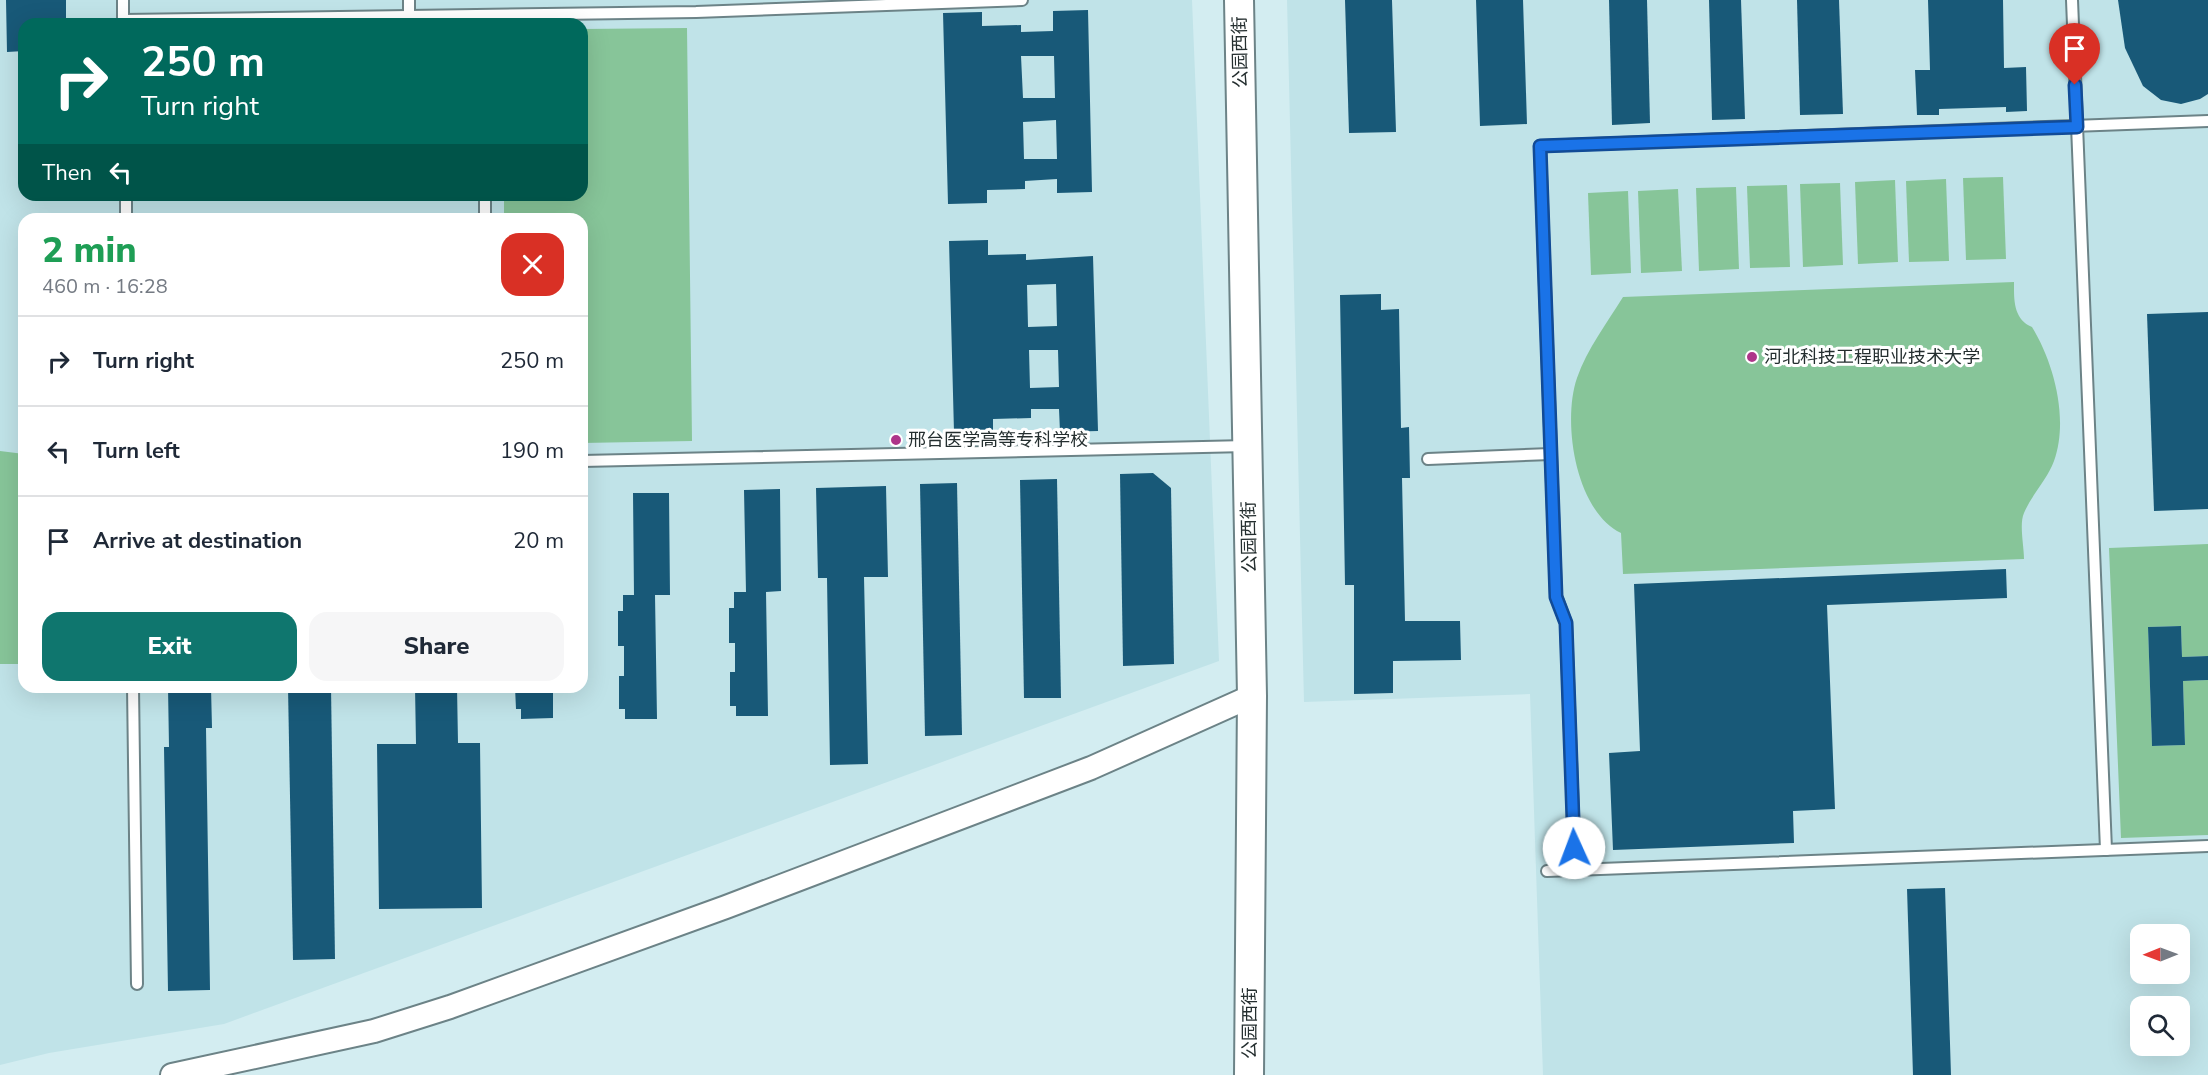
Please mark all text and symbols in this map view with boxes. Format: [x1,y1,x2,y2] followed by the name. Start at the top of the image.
[1227,16,1253,88] street label: 公园西街
[2049,23,2100,85] pin
[2058,32,2091,65] icon: arrive
[141,34,265,91] text: 250 m
[42,42,120,120] icon: right
[141,88,259,125] text: Turn right
[104,156,137,189] icon: left
[42,158,92,188] text: Then
[42,226,137,275] text: 2 min
[501,233,564,296] button: close
[42,273,168,300] text: 460 m · 16:28
[42,345,75,378] icon: right
[1764,345,1980,369] place label: 河北科技工程职业技术大学
[93,346,194,376] text: Turn right
[500,346,564,376] text: 250 m
[1745,350,1759,364] marker: 河北科技工程职业技术大学
[908,428,1088,452] place label: 邢台医学高等专科学校
[889,433,903,447] marker: 邢台医学高等专科学校
[42,435,75,468] icon: left
[93,436,180,466] text: Turn left
[500,436,564,466] text: 190 m
[1236,501,1262,573] street label: 公园西街
[42,525,75,558] icon: arrive
[93,526,302,556] text: Arrive at destination
[513,526,564,556] text: 20 m
[42,612,297,681] button: Exit
[309,612,564,681] button: Share
[1542,816,1606,880] position arrow
[2130,924,2190,984] north arrow
[2130,924,2190,1056] map controls
[1238,987,1262,1059] street label: 公园西街
[2130,996,2190,1056] button: search

